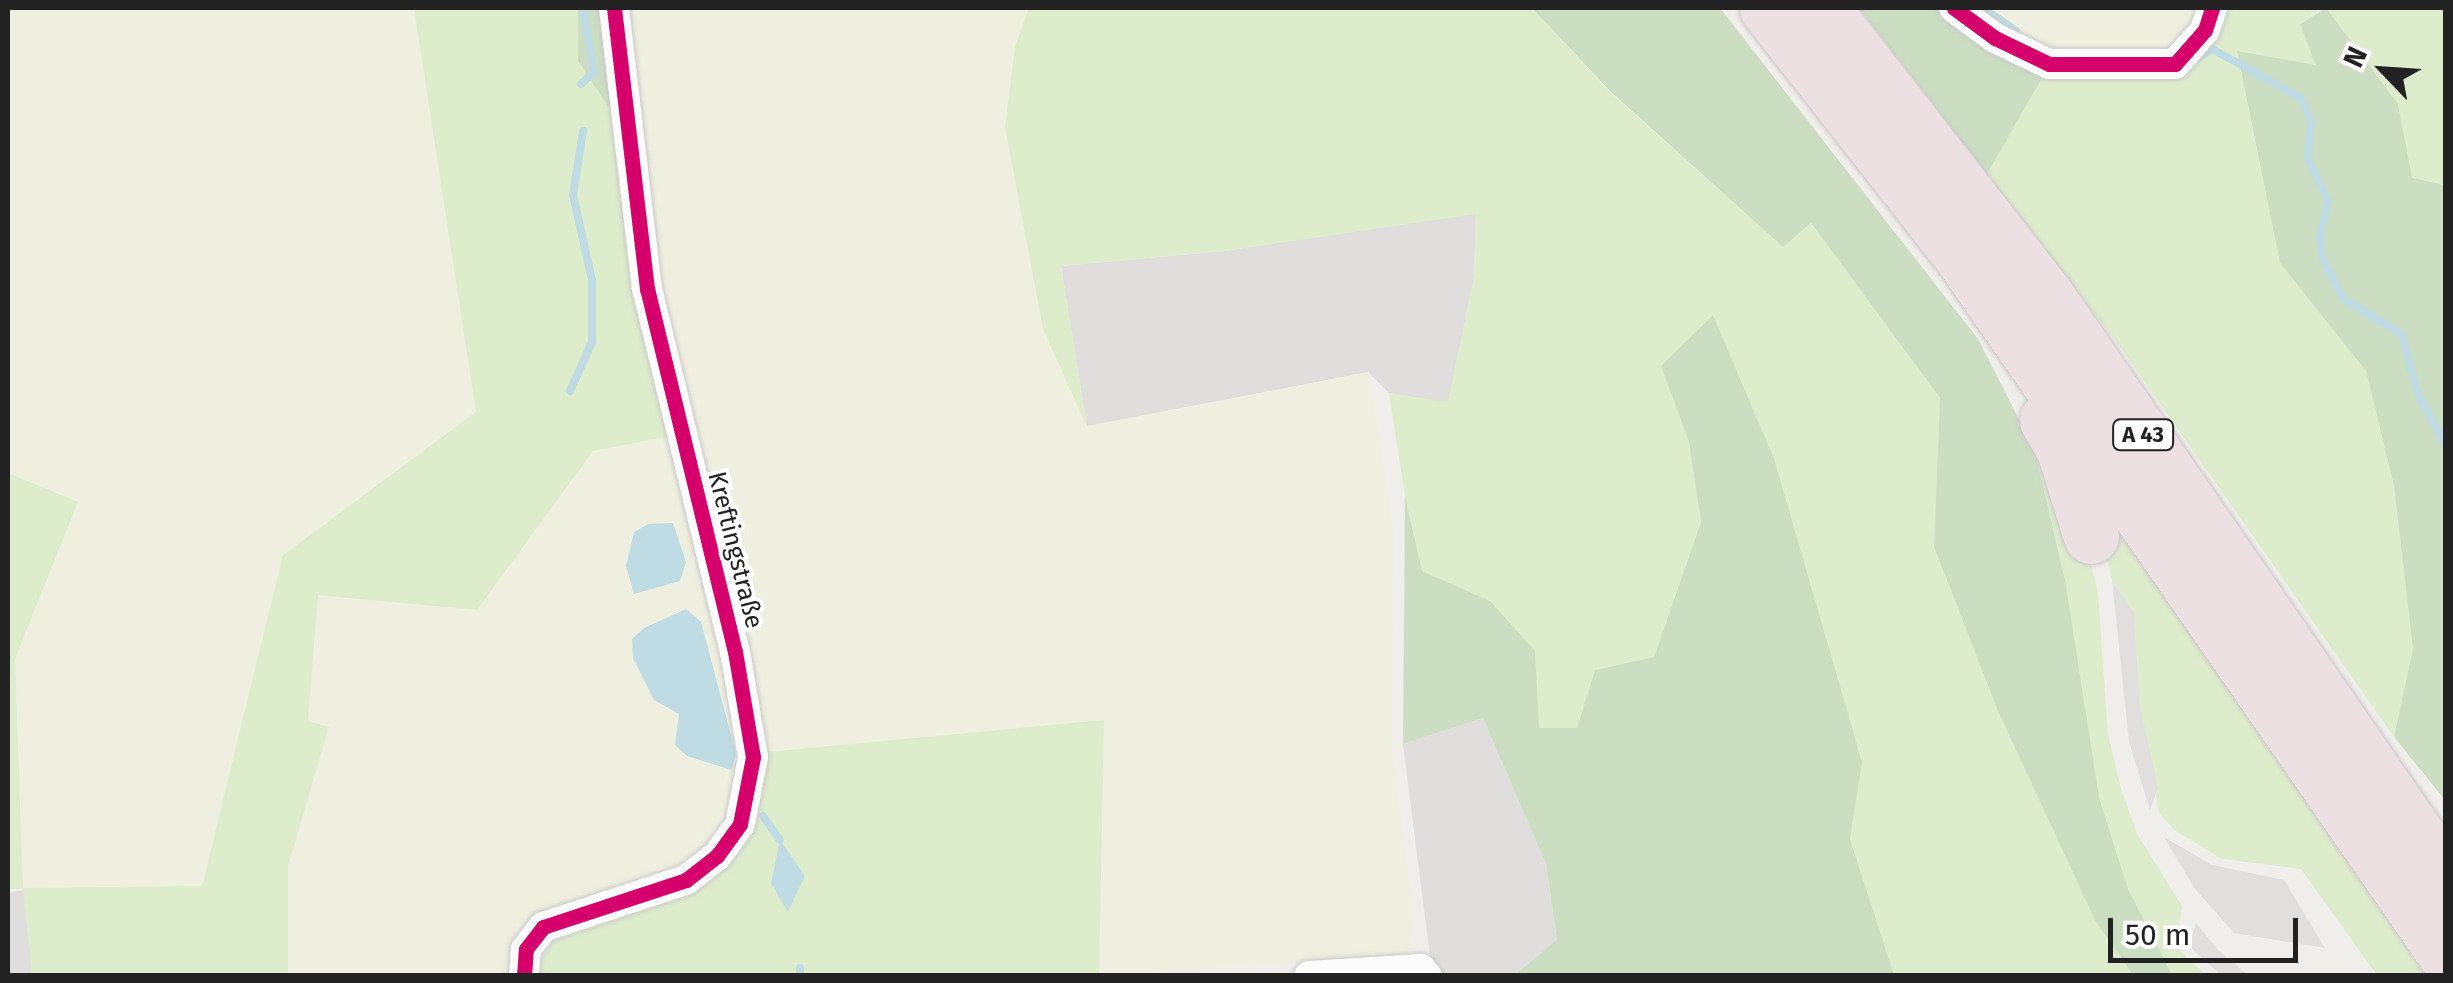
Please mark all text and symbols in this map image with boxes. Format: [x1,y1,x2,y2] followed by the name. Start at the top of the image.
[2333,20,2433,120] north arrow
[2336,42,2374,73] text: N
[2110,418,2176,452] road number: A 43
[701,468,769,632] street label: Kreftingstraße
[2113,898,2303,960] scale bar
[2125,917,2190,953] text: 50 m

